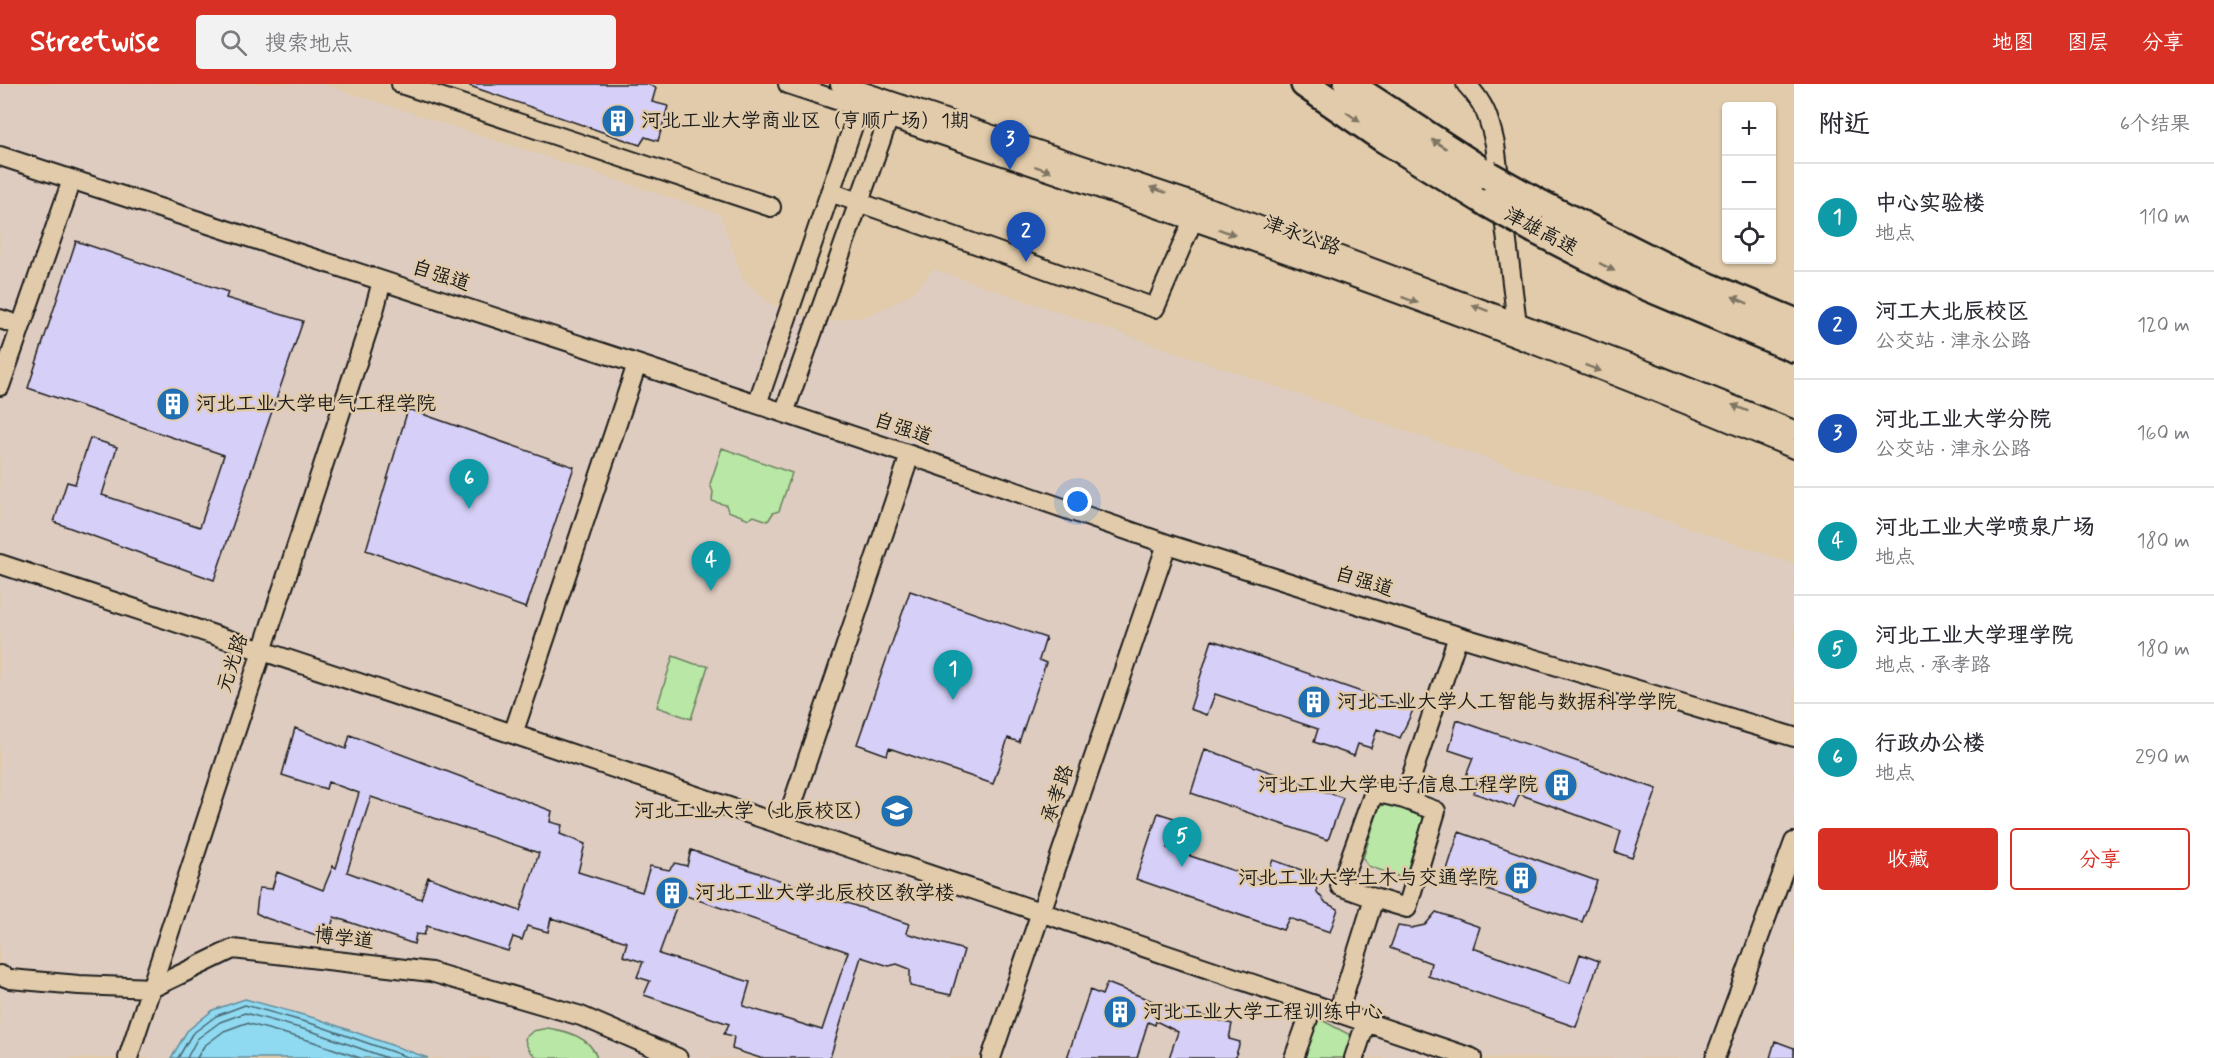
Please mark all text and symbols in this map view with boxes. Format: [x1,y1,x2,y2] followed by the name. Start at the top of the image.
[196,15,616,69] search box
[30,24,160,61] text: Streetwise
[217,26,250,59] icon: search
[1992,29,2034,57] text: 地图
[2067,29,2109,57] text: 图层
[2142,29,2184,57] text: 分享
[265,30,353,58] text: 搜索地点
[1722,102,1776,264] map controls
[1722,102,1776,156] button: +
[600,103,636,139] building icon: 河北工业大学商业区（亨顺广场）1期
[641,108,970,135] place label: 河北工业大学商业区（亨顺广场）1期
[1818,108,1870,142] text: 附近
[1345,111,1361,123] one-way arrow
[2120,111,2190,138] text: 6个结果
[990,120,1030,170] pin: 3
[1431,139,1447,150] one-way arrow
[1722,156,1776,210] button: −
[1034,164,1052,174] one-way arrow
[1149,185,1167,195] one-way arrow
[1875,190,1985,218] text: 中心实验楼
[1499,201,1583,263] street label: 津雄高速
[1833,204,1842,231] text: 1
[2139,204,2190,231] text: 110 m
[1260,210,1345,263] street label: 津永公路
[1722,210,1776,264] button: locate
[1006,212,1046,262] pin: 2
[1875,220,1915,247] text: 地点
[1218,228,1236,238] one-way arrow
[408,254,474,298] street label: 自强道
[1598,262,1615,272] one-way arrow
[1401,295,1419,305] one-way arrow
[1731,296,1748,305] one-way arrow
[1875,298,2029,326] text: 河工大北辰校区
[1470,302,1488,312] one-way arrow
[1833,312,1842,339] text: 2
[2137,312,2190,339] text: 120 m
[1875,328,2030,355] text: 公交站 · 津永公路
[1584,364,1602,373] one-way arrow
[155,386,191,422] building icon: 河北工业大学电气工程学院
[196,391,436,418] place label: 河北工业大学电气工程学院
[1731,403,1749,412] one-way arrow
[870,406,936,452] street label: 自强道
[1875,406,2051,434] text: 河北工业大学分院
[1833,420,1842,447] text: 3
[2137,420,2190,447] text: 160 m
[1875,436,2030,463] text: 公交站 · 津永公路
[450,460,488,509] pin: 6
[1063,487,1092,516] your location
[1875,514,2095,542] text: 河北工业大学喷泉广场
[1832,528,1843,555] text: 4
[2137,528,2190,555] text: 180 m
[692,542,730,591] pin: 4
[1875,544,1915,571] text: 地点
[1331,560,1397,604] street label: 自强道
[1875,622,2073,650] text: 河北工业大学理学院
[211,629,255,696] street label: 元光路
[1832,636,1844,663] text: 5
[2137,636,2190,663] text: 180 m
[934,650,972,700] pin: 1
[1875,652,1990,679] text: 地点 · 承孝路
[1296,684,1332,720] building icon: 河北工业大学人工智能与数据科学学院
[1337,689,1677,716] place label: 河北工业大学人工智能与数据科学学院
[1875,730,1985,758] text: 行政办公楼
[1832,744,1843,771] text: 6
[2135,744,2190,771] text: 290 m
[1035,760,1081,827] street label: 承孝路
[1875,760,1915,787] text: 地点
[1543,767,1579,803] building icon: 河北工业大学电子信息工程学院
[1258,772,1538,799] place label: 河北工业大学电子信息工程学院
[879,793,915,829] school or university icon: 河北工业大学（北辰校区）
[634,798,874,825] place label: 河北工业大学（北辰校区）
[1162,818,1202,867] pin: 5
[1818,828,1998,890] button: 收藏
[2010,828,2190,890] button: 分享
[1503,860,1539,896] building icon: 河北工业大学土木与交通学院
[1238,865,1498,892] place label: 河北工业大学土木与交通学院
[654,875,690,911] building icon: 河北工业大学北辰校区教学楼
[695,880,955,907] place label: 河北工业大学北辰校区教学楼
[313,922,375,956] street label: 博学道
[1102,994,1138,1030] building icon: 河北工业大学工程训练中心
[1143,999,1383,1026] place label: 河北工业大学工程训练中心

